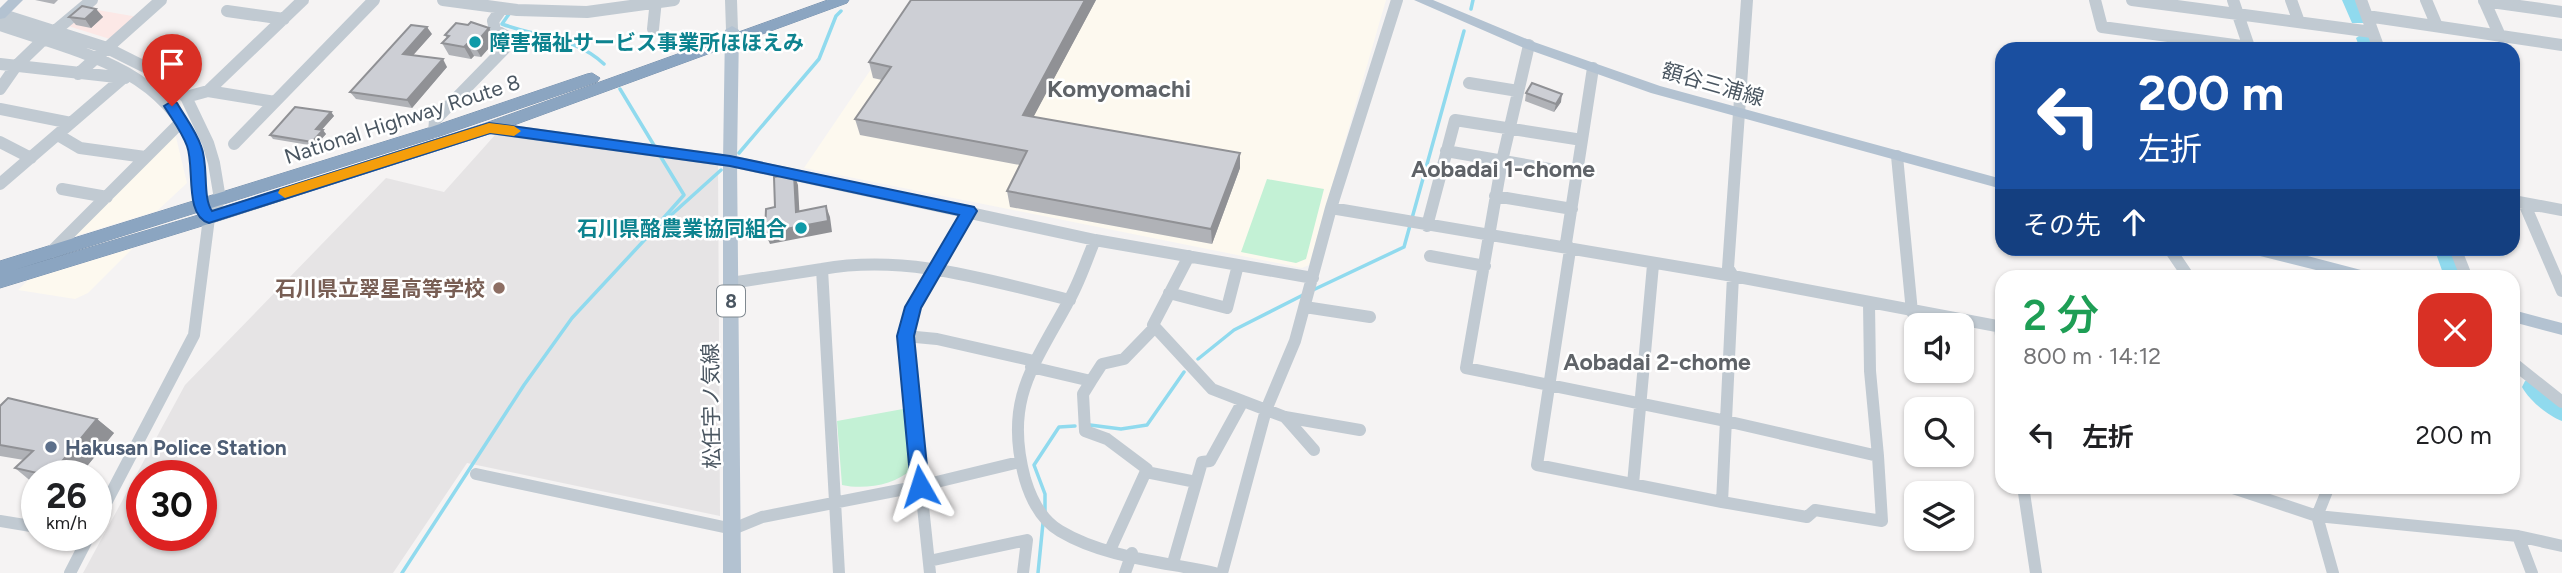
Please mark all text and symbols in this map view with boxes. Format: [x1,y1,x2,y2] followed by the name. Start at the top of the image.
[489,30,804,55] place label: 障害福祉サービス事業所ほほえみ
[142,34,202,106] pin
[467,34,483,50] marker: 障害福祉サービス事業所ほほえみ
[153,45,191,83] icon: arrive
[1659,58,1767,110] street label: 額谷三浦線
[2138,63,2284,122] text: 200 m
[281,69,523,169] street label: National Highway Route 8
[2023,70,2114,161] icon: left
[1047,74,1191,103] district label: Komyomachi
[2138,130,2202,168] text: 左折
[1411,155,1595,183] district label: Aobadai 1-chome
[2115,203,2153,241] icon: ahead
[2023,209,2101,241] text: その先
[577,216,787,241] place label: 石川県酪農業協同組合
[793,220,809,236] marker: 石川県酪農業協同組合
[275,276,485,301] place label: 石川県立翠星高等学校
[491,280,507,296] marker: 石川県立翠星高等学校
[717,286,745,316] road number: 8
[2023,290,2099,341] text: 2 分
[2418,293,2492,367] button: close
[1904,313,1974,551] map controls
[1904,313,1974,383] button: sound
[2023,342,2161,370] text: 800 m · 14:12
[697,343,725,469] street label: 松任宇ノ気線
[1563,348,1751,376] district label: Aobadai 2-chome
[1904,397,1974,467] button: search
[2023,416,2061,454] icon: left
[2416,419,2492,451] text: 200 m
[2082,421,2134,453] text: 左折
[65,435,287,460] place label: Hakusan Police Station
[43,439,59,455] marker: Hakusan Police Station
[883,449,957,523] position arrow
[126,460,217,551] speed limit sign: 30
[46,475,87,517] text: 26
[1904,481,1974,551] button: layers
[46,512,87,534] text: km/h

